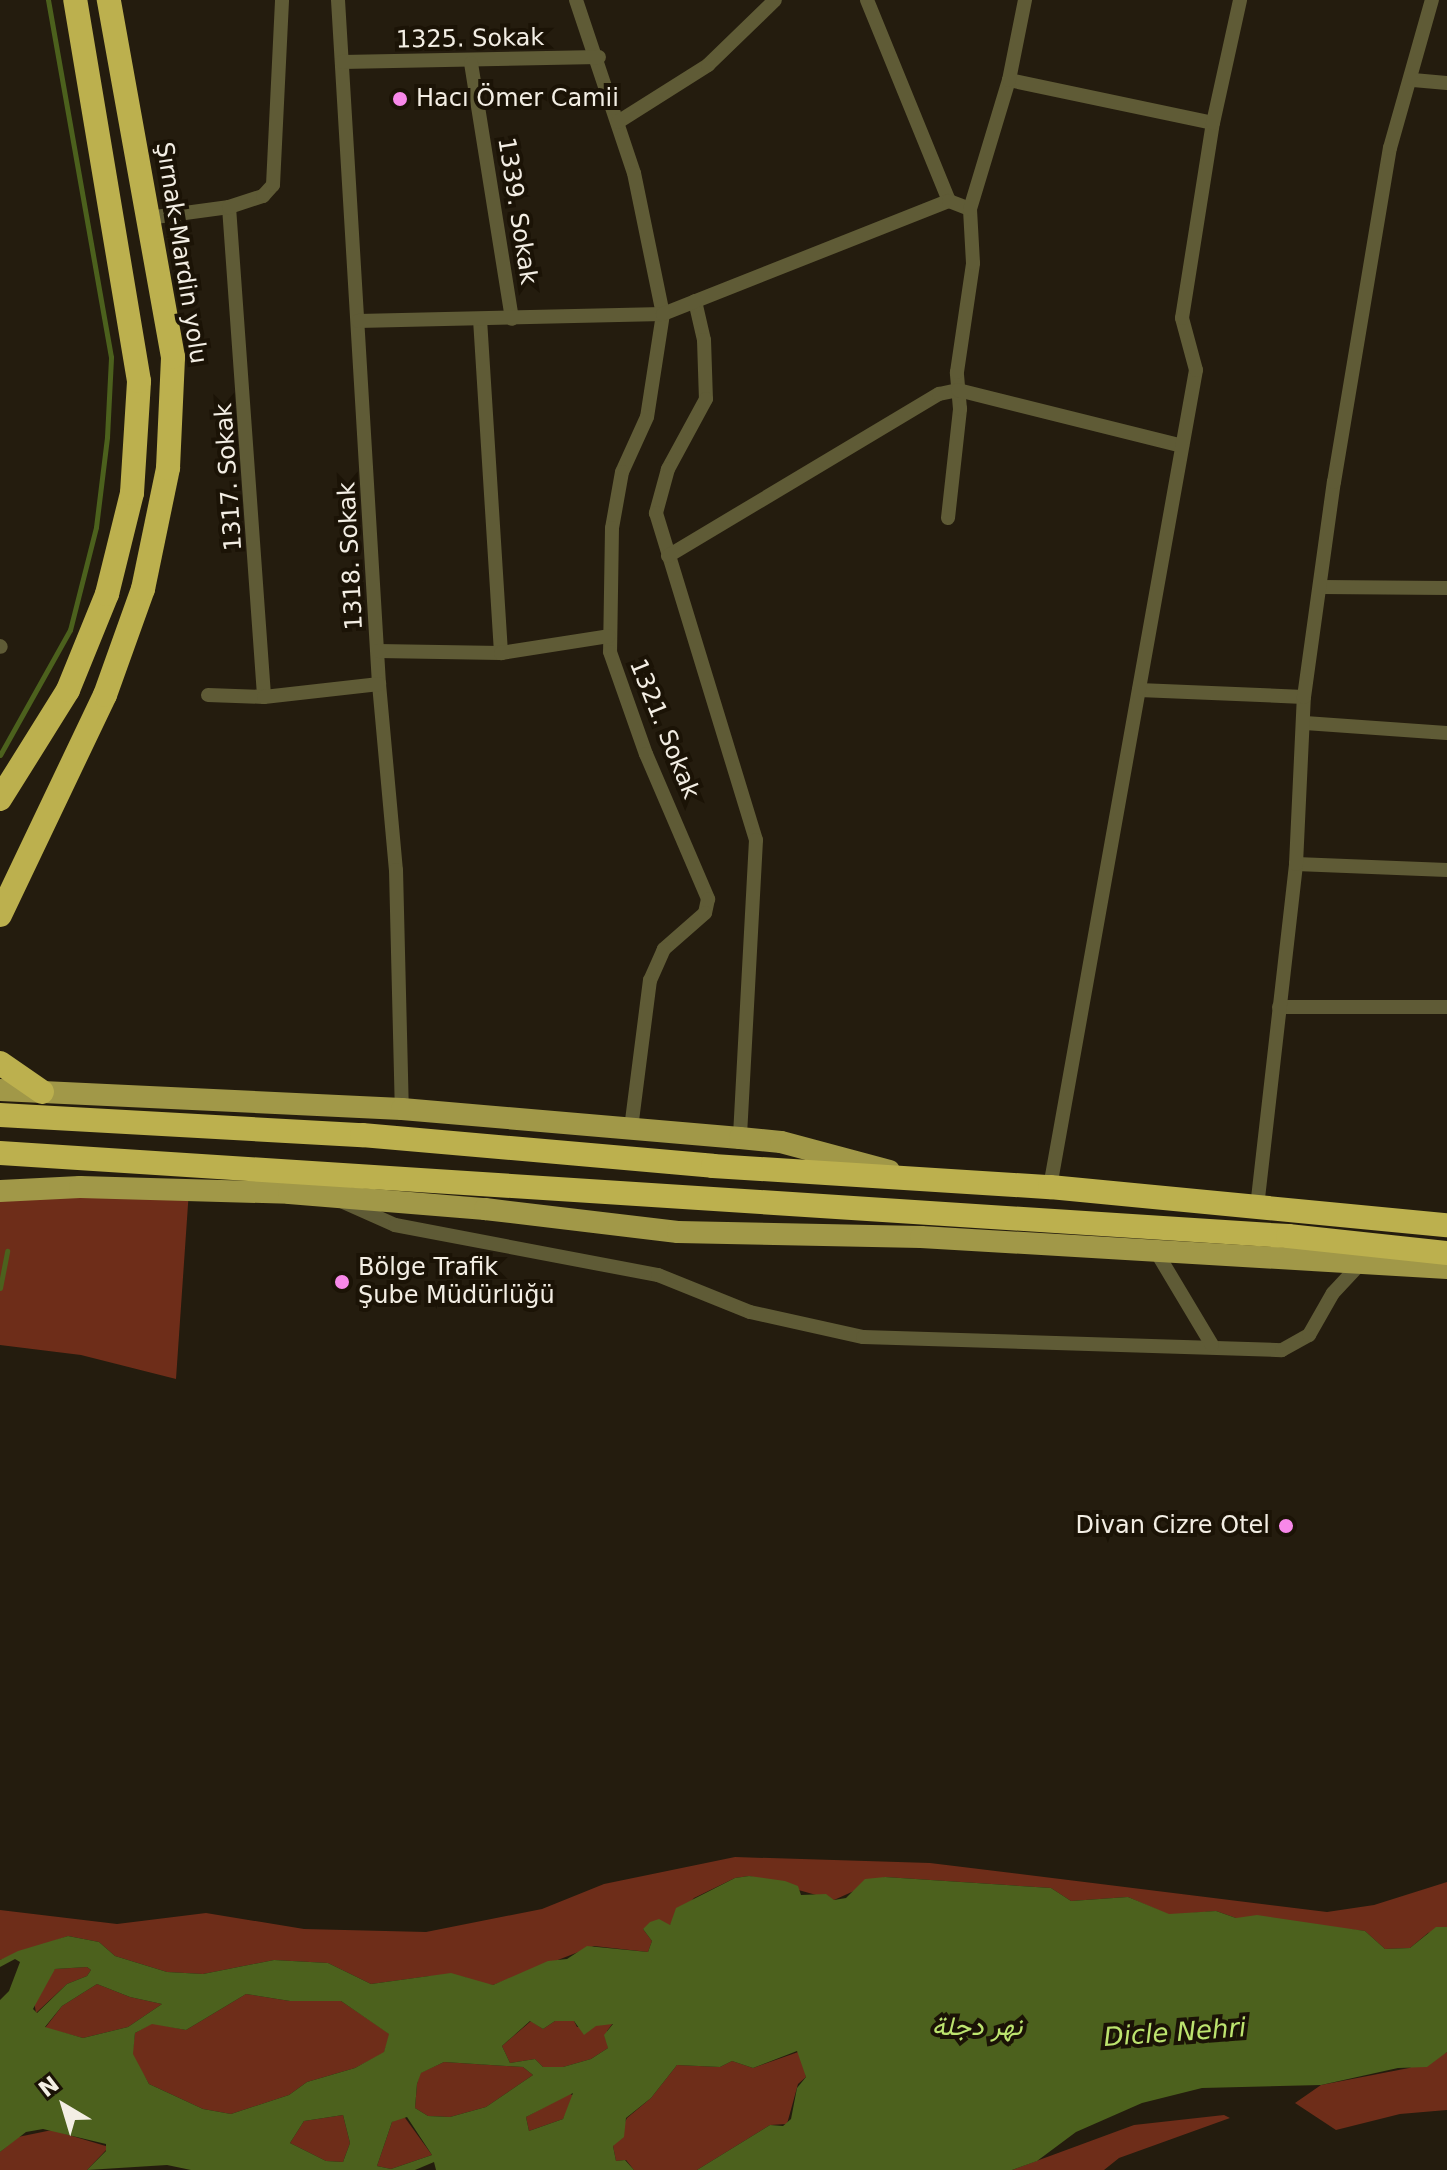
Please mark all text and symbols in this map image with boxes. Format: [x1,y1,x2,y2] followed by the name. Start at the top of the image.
[396,23,544,55] street label: 1325. Sokak
[416,85,619,113] place label: Hacı Ömer Camii
[391,90,409,108] marker: Hacı Ömer Camii
[491,135,543,287] street label: 1339. Sokak
[149,140,213,366] street label: Şırnak-Mardin yolu
[209,402,249,552] street label: 1317. Sokak
[333,481,369,631] street label: 1318. Sokak
[623,655,705,803] street label: 1321. Sokak
[358,1254,555,1310] place label: Bölge Trafik Şube Müdürlüğü
[333,1273,351,1291] marker: Bölge Trafik Şube Müdürlüğü
[1076,1512,1270,1540] place label: Divan Cizre Otel
[1277,1517,1295,1535] marker: Divan Cizre Otel
[932,2011,1022,2043] water label: نهر دجلة
[1103,2012,1247,2054] water label: Dicle Nehri
[24,2066,104,2146] north arrow
[34,2071,64,2102] text: N

